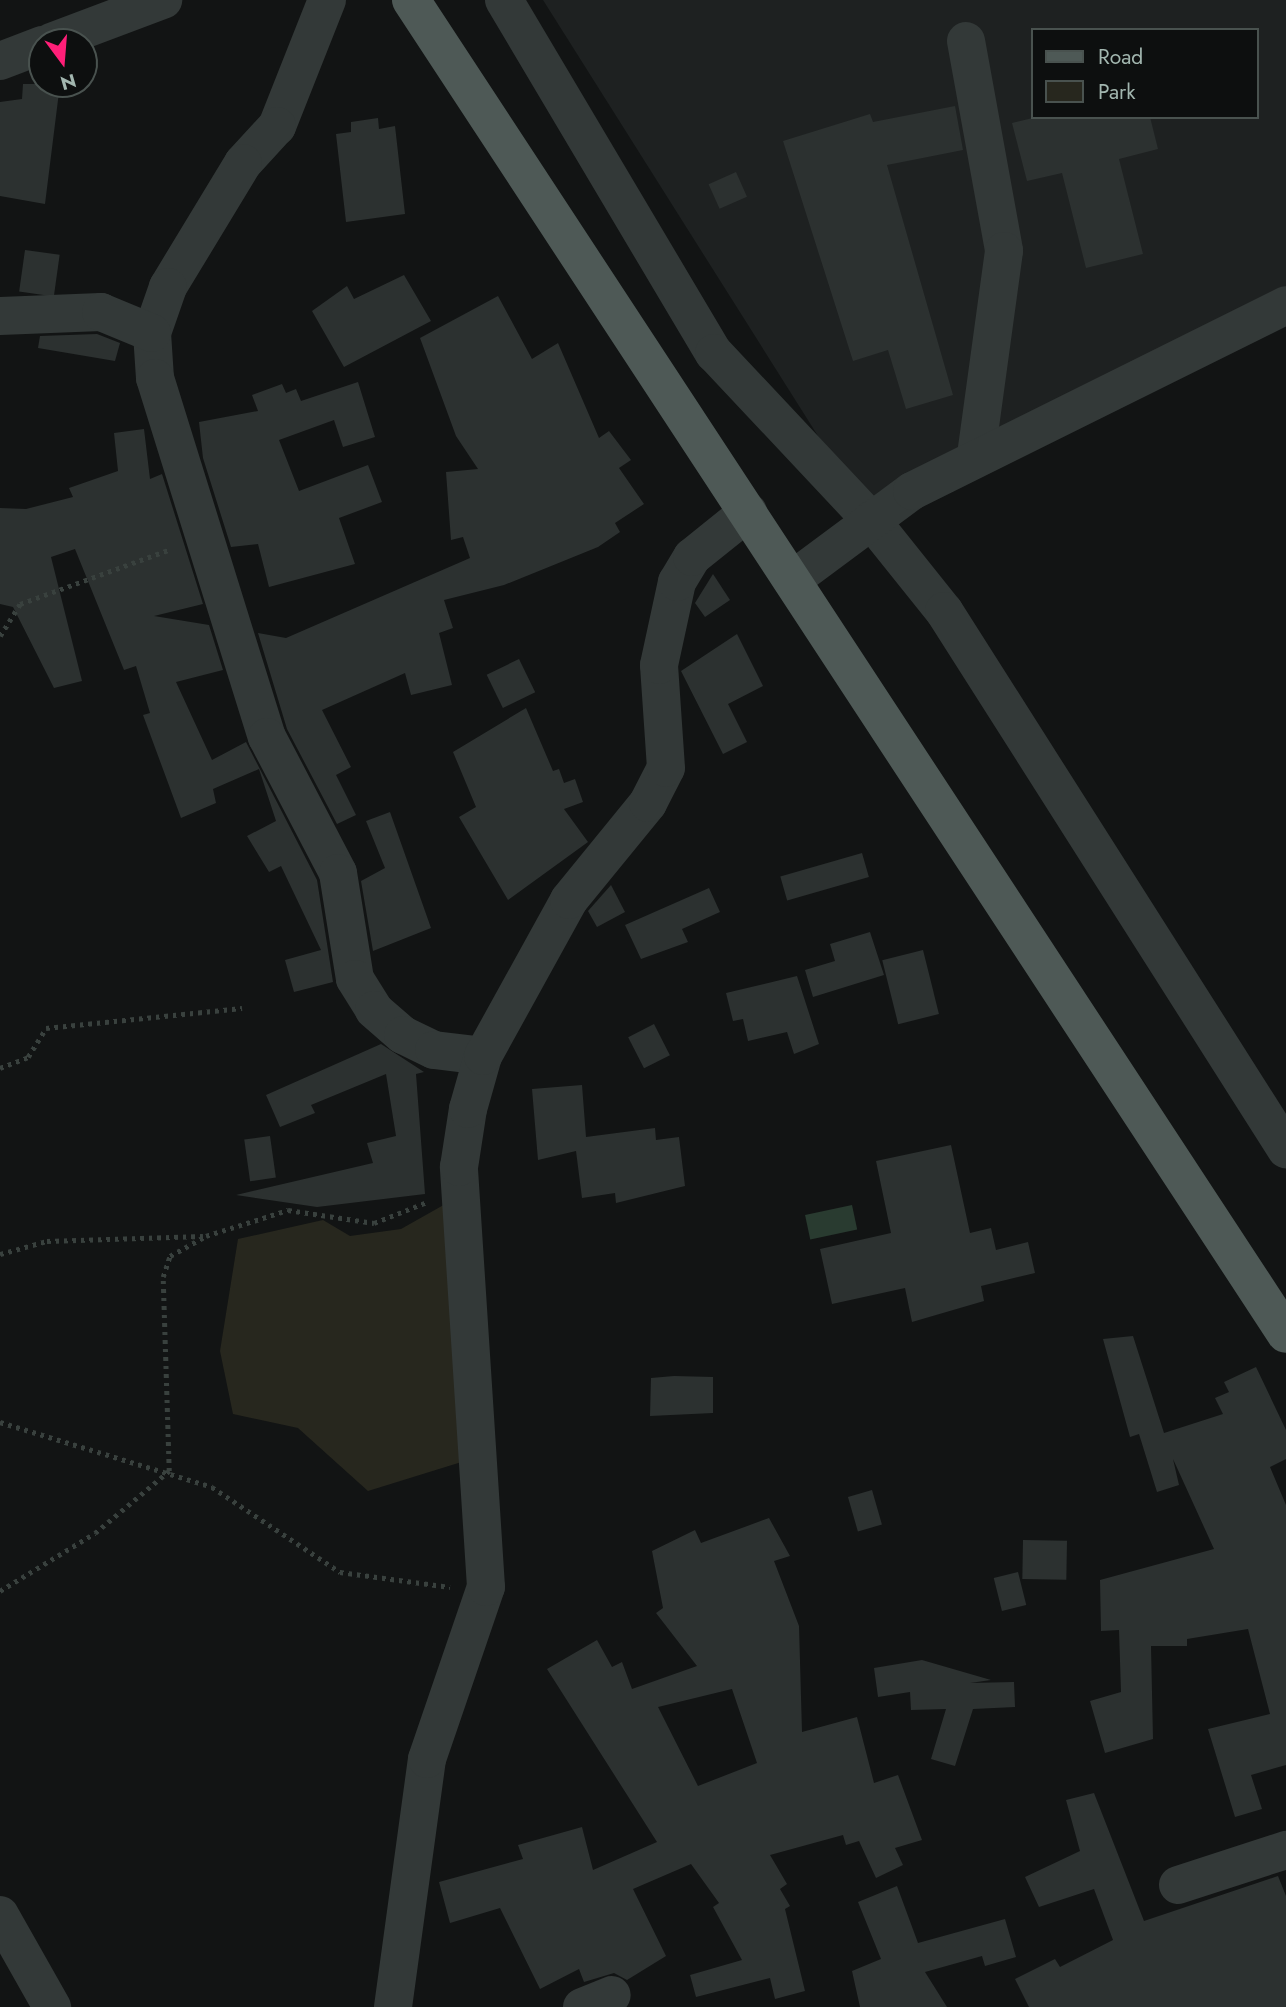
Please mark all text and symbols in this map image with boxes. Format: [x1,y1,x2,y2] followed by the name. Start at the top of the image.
[28,28,98,98] north arrow
[1030,28,1258,119] legend
[1098,42,1143,72] text: Road
[57,67,79,97] text: N
[1098,77,1135,107] text: Park

